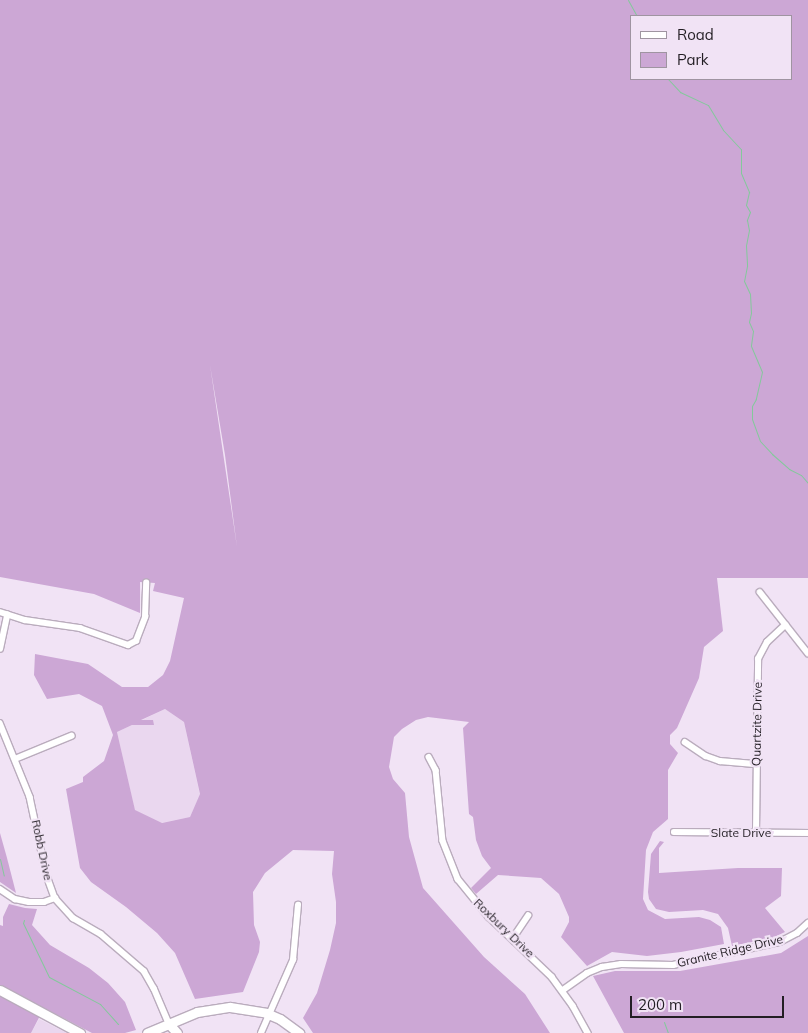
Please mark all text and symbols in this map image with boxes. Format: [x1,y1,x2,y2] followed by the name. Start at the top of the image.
[630,15,793,80] legend
[677,25,714,44] text: Road
[677,50,709,69] text: Park
[749,682,765,766] street label: Quartzite Drive
[29,818,55,882] street label: Robb Drive
[711,826,771,840] street label: Slate Drive
[471,896,537,960] street label: Roxbury Drive
[676,932,784,970] street label: Granite Ridge Drive
[633,986,787,1018] scale bar
[638,995,682,1014] text: 200 m

